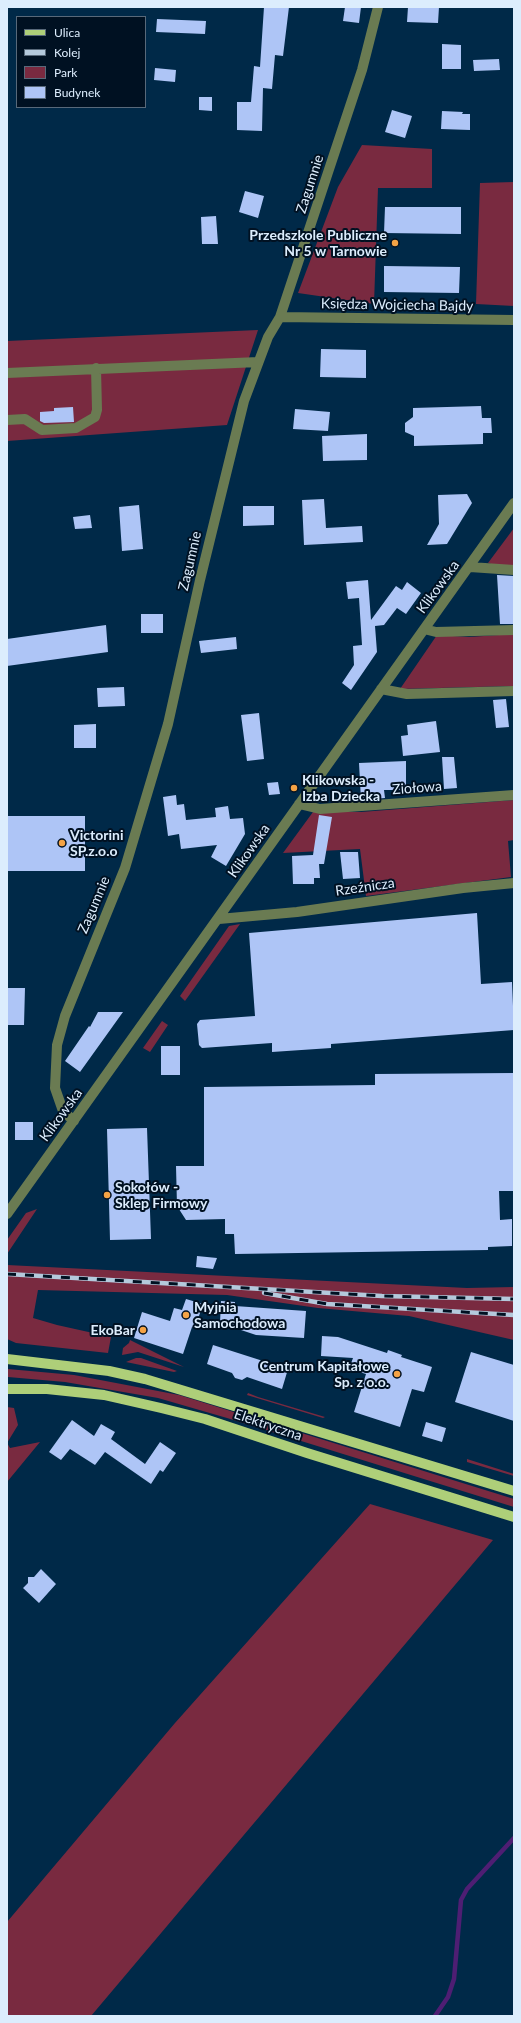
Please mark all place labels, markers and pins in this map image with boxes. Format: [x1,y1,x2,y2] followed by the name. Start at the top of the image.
[249,227,387,260] place label: Przedszkole Publiczne Nr 5 w Tarnowie
[390,238,400,248] marker: Przedszkole Publiczne Nr 5 w Tarnowie
[302,772,380,804] place label: Klikowska - Izba Dziecka
[289,783,299,793] marker: Klikowska - Izba Dziecka
[70,827,123,860] place label: Victorini SP.z.o.o
[57,838,67,848] marker: Victorini SP.z.o.o
[115,1179,207,1212] place label: Sokołów - Sklep Firmowy
[102,1190,112,1200] marker: Sokołów - Sklep Firmowy
[194,1299,285,1332] place label: Myjnia Samochodowa
[181,1310,191,1320] marker: Myjnia Samochodowa
[91,1322,135,1338] place label: EkoBar
[138,1325,148,1335] marker: EkoBar
[260,1358,389,1390] place label: Centrum Kapitałowe Sp. z o.o.
[392,1369,402,1379] marker: Centrum Kapitałowe Sp. z o.o.

